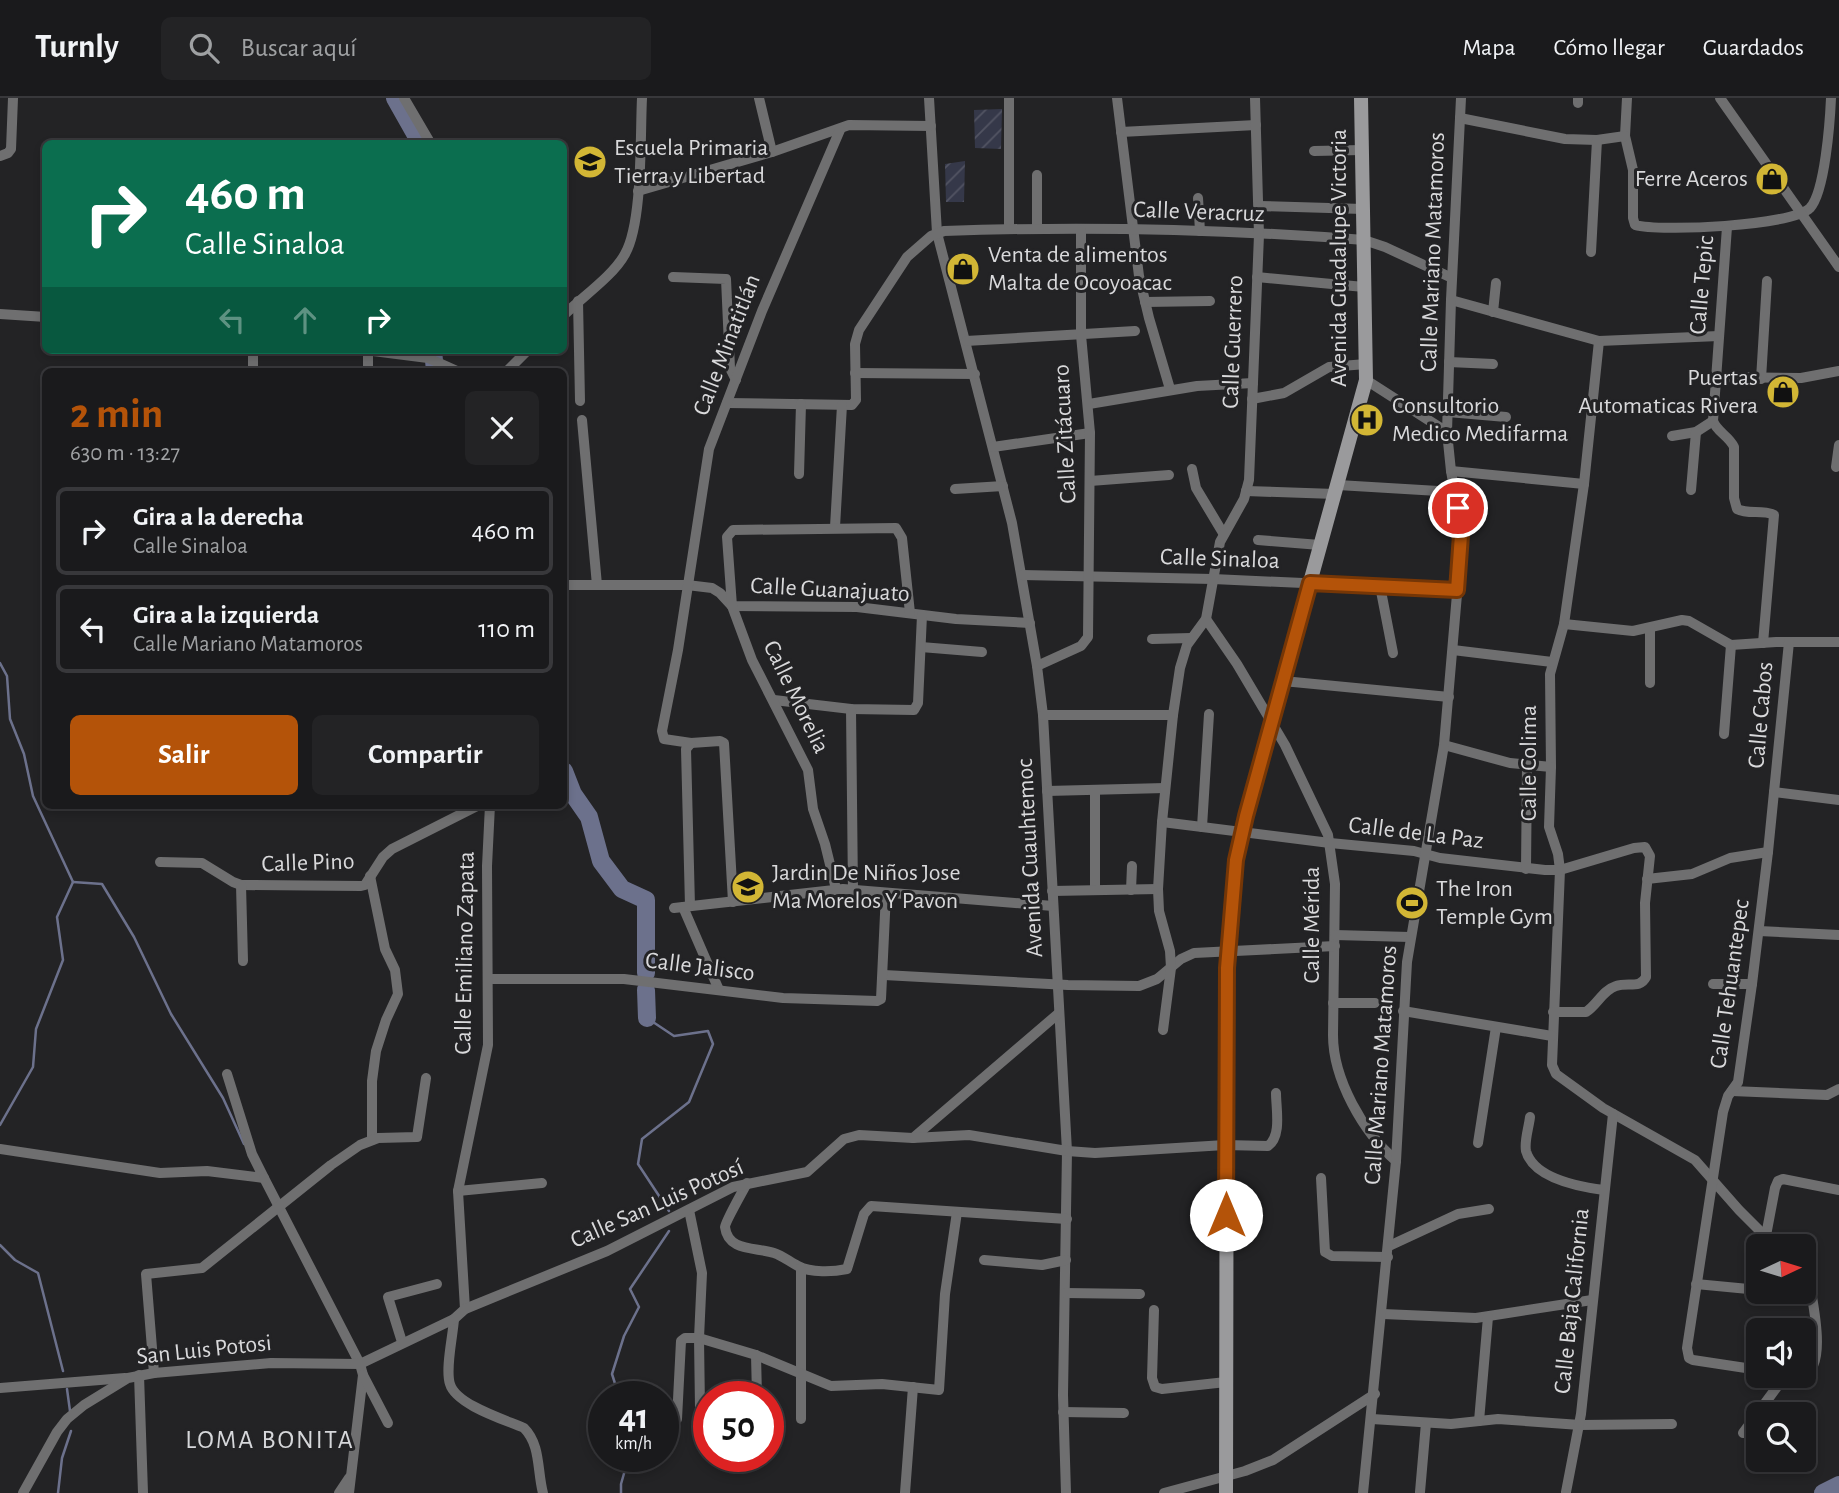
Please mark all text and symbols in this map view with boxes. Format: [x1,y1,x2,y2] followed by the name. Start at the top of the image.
[161,17,651,80] search box
[185,29,223,67] icon: search
[35,31,119,64] text: Turnly
[241,35,357,61] text: Buscar aquí
[1462,36,1516,60] text: Mapa
[1554,36,1665,60] text: Cómo llegar
[1703,36,1804,60] text: Guardados
[1327,129,1351,387] street label: Avenida Guadalupe Victoria
[1417,132,1449,372] street label: Calle Mariano Matamoros
[614,136,768,188] place label: Escuela Primaria Tierra y Libertad
[571,143,609,181] school or university icon: Escuela Primaria Tierra y Libertad
[1753,160,1791,198] shop icon: Ferre Aceros
[1635,167,1748,191] place label: Ferre Aceros
[70,168,161,259] icon: right
[185,170,306,219] text: 460 m
[1133,198,1265,226] street label: Calle Veracruz
[185,228,345,260] text: Calle Sinaloa
[1686,235,1718,335] street label: Calle Tepic
[988,243,1172,295] place label: Venta de alimentos Malta de Ocoyoacac
[944,250,982,288] shop icon: Venta de alimentos Malta de Ocoyoacac
[689,271,765,419] street label: Calle Minatitlán
[1219,275,1247,409] street label: Calle Guerrero
[213,301,251,339] icon: left
[286,301,324,339] icon: ahead
[359,301,397,339] icon: right
[1049,364,1081,504] street label: Calle Zitácuaro
[1578,366,1758,418] place label: Puertas Automaticas Rivera
[1764,373,1802,411] shop icon: Puertas Automaticas Rivera
[465,391,539,465] button: close
[70,393,163,435] text: 2 min
[1392,394,1568,446] place label: Consultorio Medico Medifarma
[1348,401,1386,439] hospital icon: Consultorio Medico Medifarma
[70,442,180,465] text: 630 m · 13:27
[1428,478,1488,538] pin
[1439,489,1477,527] icon: arrive
[133,504,304,530] text: Gira a la derecha
[74,512,112,550] icon: right
[471,518,535,544] text: 460 m
[133,535,248,558] text: Calle Sinaloa
[1160,545,1280,573] street label: Calle Sinaloa
[750,574,910,606] street label: Calle Guanajuato
[133,602,319,628] text: Gira a la izquierda
[74,610,112,648] icon: left
[478,616,535,642] text: 110 m
[133,633,363,656] text: Calle Mariano Matamoros
[758,637,834,757] street label: Calle Morelia
[1744,661,1778,769] street label: Calle Cabos
[1517,705,1541,821] street label: Calle Colima
[70,715,298,795] button: Salir
[312,715,539,795] button: Compartir
[1013,758,1047,958] street label: Avenida Cuauhtemoc
[1347,813,1485,853] street label: Calle de La Paz
[261,849,355,877] street label: Calle Pino
[451,851,479,1055] street label: Calle Emiliano Zapata
[772,861,961,913] place label: Jardin De Niños Jose Ma Morelos Y Pavon
[1300,866,1324,984] street label: Calle Mérida
[729,868,767,906] school or university icon: Jardin De Niños Jose Ma Morelos Y Pavon
[1436,877,1553,929] place label: The Iron Temple Gym
[1393,884,1431,922] sports icon: The Iron Temple Gym
[1706,898,1754,1070] street label: Calle Tehuantepec
[1361,944,1401,1186] street label: Calle Mariano Matamoros
[644,948,756,986] street label: Calle Jalisco
[567,1155,747,1253] street label: Calle San Luis Potosí
[1189,1178,1263,1252] position arrow
[1550,1207,1594,1395] street label: Calle Baja California
[1746,1234,1816,1304] north arrow
[1746,1234,1816,1472] map controls
[1746,1318,1816,1388] button: sound
[135,1331,273,1369] street label: San Luis Potosi
[693,1381,784,1472] speed limit sign: 50
[618,1400,649,1435] text: 41
[1746,1402,1816,1472] button: search
[185,1427,355,1453] district label: LOMA BONITA
[615,1435,652,1453] text: km/h

